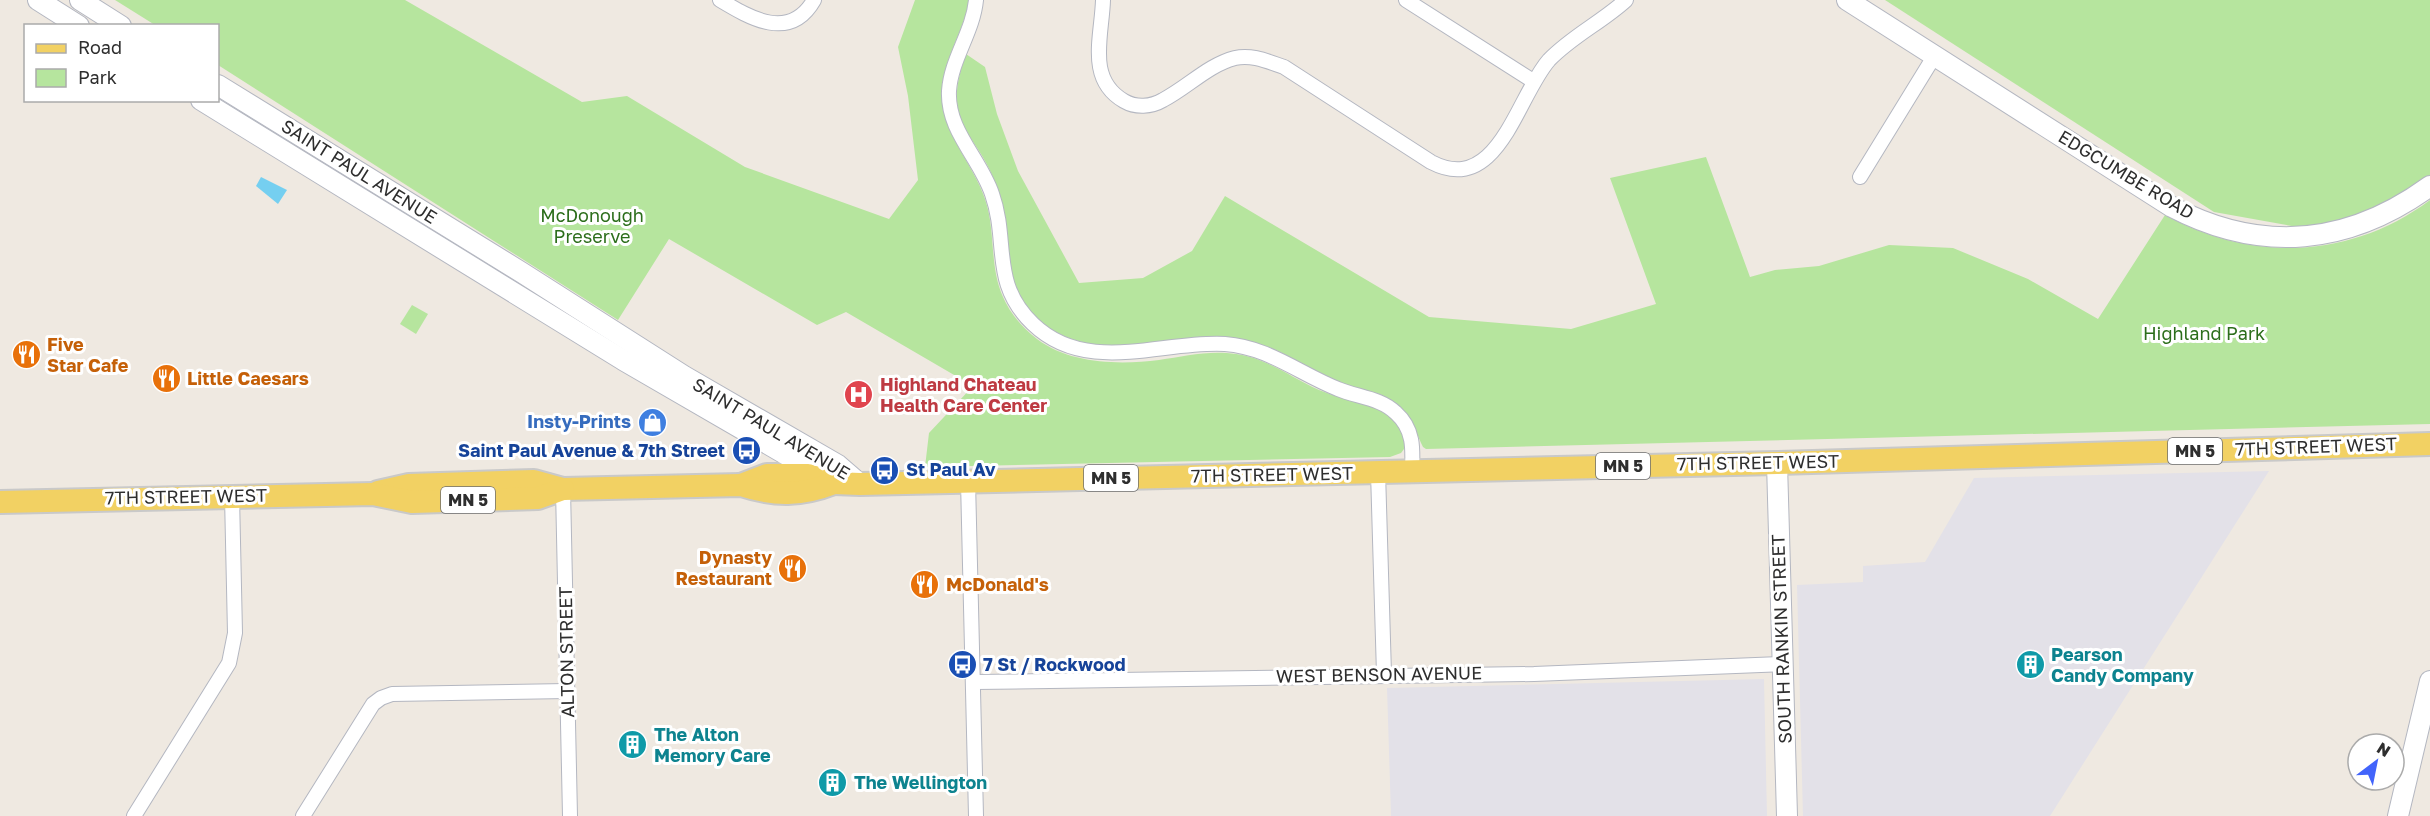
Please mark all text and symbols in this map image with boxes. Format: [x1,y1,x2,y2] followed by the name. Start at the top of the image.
[24,24,219,102] legend
[78,36,122,58] text: Road
[78,66,117,88] text: Park
[278,114,441,228] street label: SAINT PAUL AVENUE
[2055,125,2198,223] street label: EDGCUMBE ROAD
[540,204,644,247] park label: McDonough Preserve
[2143,322,2265,344] park label: Highland Park
[47,333,129,376] place label: Five Star Cafe
[10,339,42,371] restaurant icon: Five Star Cafe
[150,363,182,395] restaurant icon: Little Caesars
[187,367,309,389] place label: Little Caesars
[689,373,854,484] street label: SAINT PAUL AVENUE
[880,373,1047,416] place label: Highland Chateau Health Care Center
[843,379,875,411] hospital icon: Highland Chateau Health Care Center
[636,406,668,438] shop icon: Insty-Prints
[527,410,631,432] place label: Insty-Prints
[2235,432,2397,460] street label: 7TH STREET WEST
[730,435,762,467] bus stop icon: Saint Paul Avenue & 7th Street
[2168,438,2222,464] road number: MN 5
[458,439,725,461] place label: Saint Paul Avenue & 7th Street
[1677,450,1839,474] street label: 7TH STREET WEST
[1596,453,1650,479] road number: MN 5
[869,454,901,486] bus stop icon: St Paul Av
[906,458,996,480] place label: St Paul Av
[1191,462,1353,486] street label: 7TH STREET WEST
[1084,465,1138,491] road number: MN 5
[105,484,267,508] street label: 7TH STREET WEST
[441,487,495,513] road number: MN 5
[1766,534,1796,744] street label: SOUTH RANKIN STREET
[676,546,772,589] place label: Dynasty Restaurant
[777,552,809,584] restaurant icon: Dynasty Restaurant
[909,569,941,601] restaurant icon: McDonald's
[946,573,1049,595] place label: McDonald's
[554,586,578,718] street label: ALTON STREET
[2051,643,2194,686] place label: Pearson Candy Company
[946,649,978,681] bus stop icon: 7 St / Rockwood
[2014,649,2046,681] building icon: Pearson Candy Company
[983,653,1126,675] place label: 7 St / Rockwood
[1276,661,1482,687] street label: WEST BENSON AVENUE
[654,723,771,766] place label: The Alton Memory Care
[617,729,649,761] building icon: The Alton Memory Care
[2346,732,2406,792] north arrow
[2373,738,2394,761] text: N
[817,767,849,799] building icon: The Wellington
[854,771,987,793] place label: The Wellington

